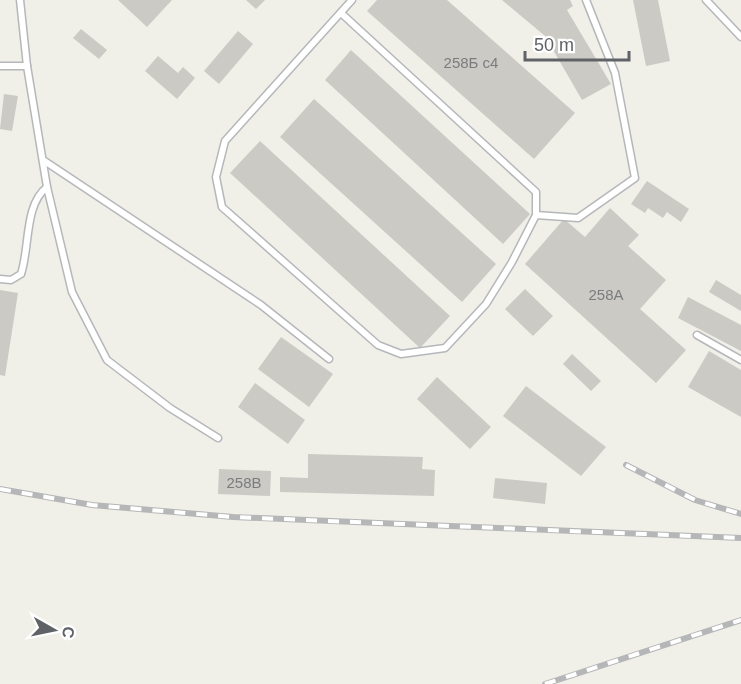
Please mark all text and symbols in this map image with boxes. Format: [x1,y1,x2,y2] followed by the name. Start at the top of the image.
[525,24,628,62] scale bar
[534,35,574,55] text: 50 m
[444,54,498,71] house number: 258Б с4
[588,286,624,303] house number: 258А
[226,474,262,491] house number: 258В
[24,600,84,660] north arrow
[59,625,78,640] text: С

